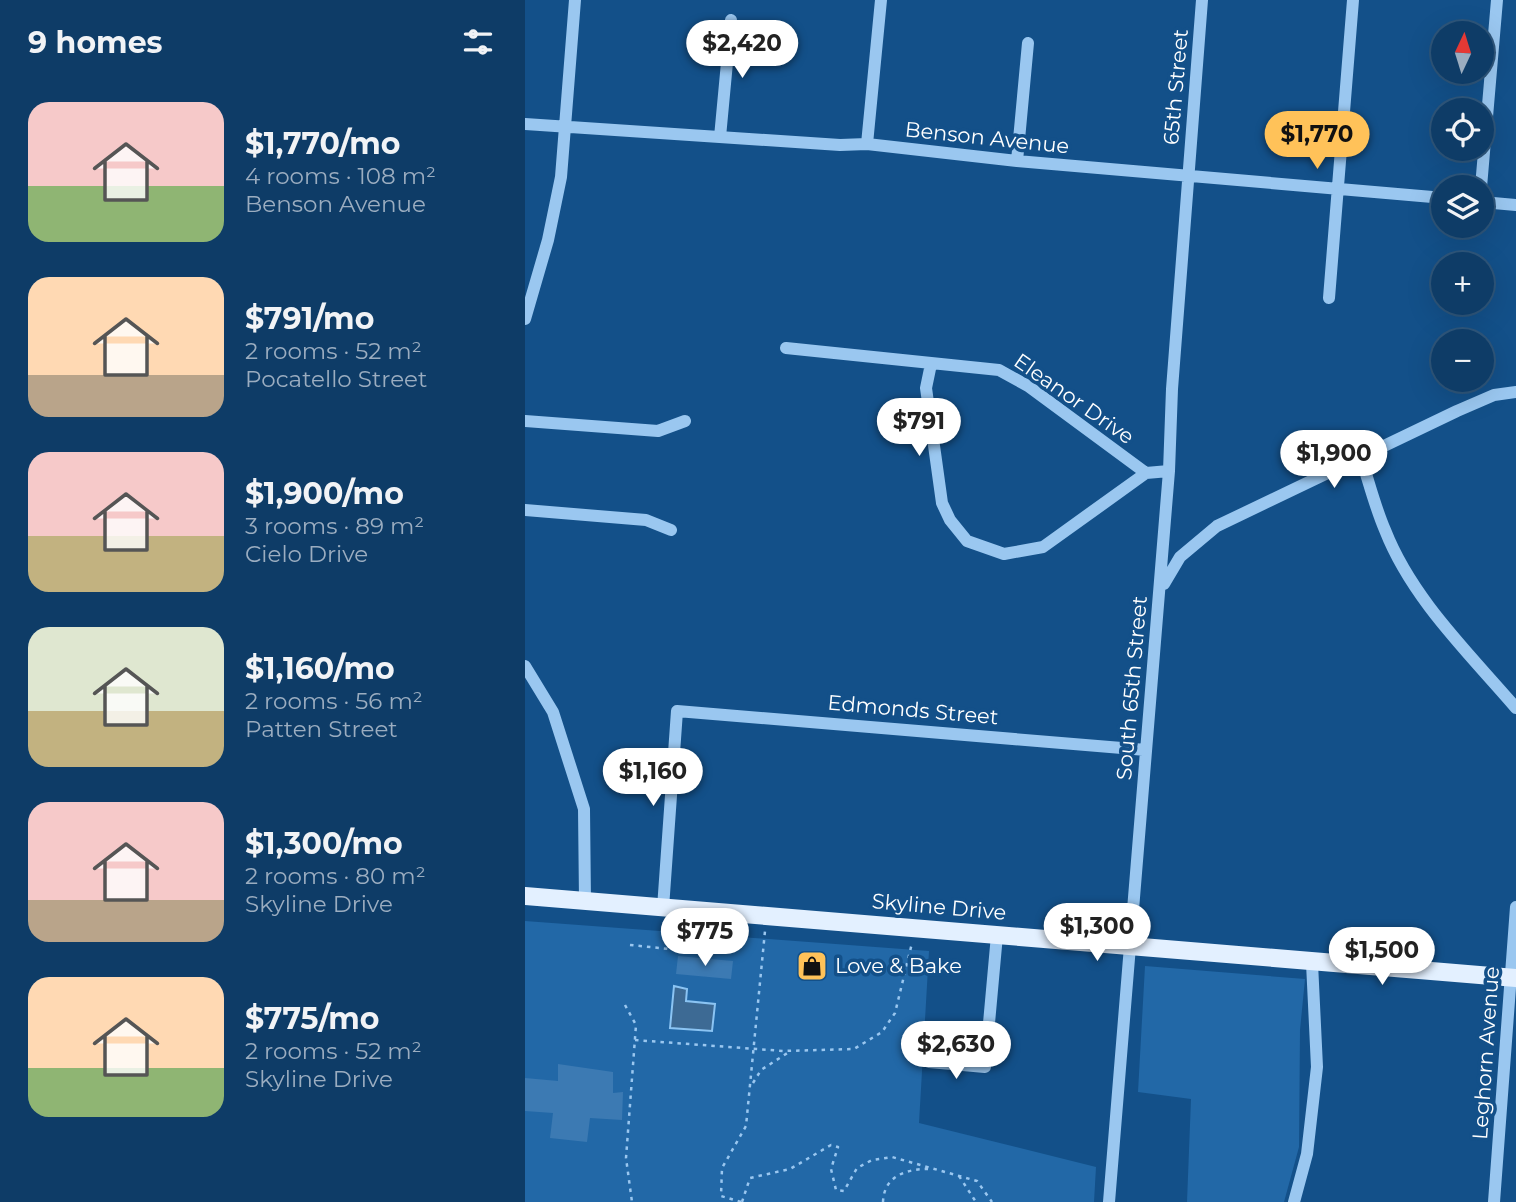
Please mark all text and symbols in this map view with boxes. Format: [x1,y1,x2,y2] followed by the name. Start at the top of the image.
[685,20,799,80] pin: $2,420
[1431,21,1495,84] north arrow
[1431,21,1494,392] map controls
[459,23,497,61] icon: filters
[28,24,163,61] text: 9 homes
[1158,28,1193,146] street label: 65th Street
[702,29,782,57] text: $2,420
[1431,98,1494,161] button: locate
[1260,111,1374,171] pin: $1,770
[904,116,1070,159] street label: Benson Avenue
[1281,120,1353,148] text: $1,770
[245,125,400,162] text: $1,770/mo
[84,130,168,214] icon: home
[245,162,436,190] text: 4 rooms · 108 m²
[1431,175,1494,238] button: layers
[245,190,426,218] text: Benson Avenue
[1431,252,1494,315] button: +
[245,300,374,337] text: $791/mo
[84,305,168,389] icon: home
[1431,329,1494,392] button: −
[245,337,422,365] text: 2 rooms · 52 m²
[1009,348,1139,449] street label: Eleanor Drive
[245,365,427,393] text: Pocatello Street
[878,398,960,458] pin: $791
[893,407,945,435] text: $791
[1277,430,1391,490] pin: $1,900
[1296,439,1372,467] text: $1,900
[245,475,404,512] text: $1,900/mo
[84,480,168,564] icon: home
[245,512,424,540] text: 3 rooms · 89 m²
[245,540,368,568] text: Cielo Drive
[1111,595,1152,781] street label: South 65th Street
[245,650,395,687] text: $1,160/mo
[84,655,168,739] icon: home
[245,687,423,715] text: 2 rooms · 56 m²
[827,690,999,729] street label: Edmonds Street
[245,715,398,743] text: Patten Street
[596,748,710,808] pin: $1,160
[619,757,687,785] text: $1,160
[245,825,403,862] text: $1,300/mo
[84,830,168,914] icon: home
[245,862,426,890] text: 2 rooms · 80 m²
[871,888,1007,925] street label: Skyline Drive
[245,890,393,918] text: Skyline Drive
[1040,904,1154,963] pin: $1,300
[664,908,746,968] pin: $775
[1060,912,1134,940] text: $1,300
[677,917,733,945] text: $775
[1325,928,1439,987] pin: $1,500
[1345,936,1419,964] text: $1,500
[795,949,829,983] shop icon: Love & Bake
[835,953,962,978] place label: Love & Bake
[1467,965,1504,1141] street label: Leghorn Avenue
[245,1000,379,1037] text: $775/mo
[84,1005,168,1089] icon: home
[899,1021,1013,1081] pin: $2,630
[917,1030,995,1058] text: $2,630
[245,1037,422,1065] text: 2 rooms · 52 m²
[245,1065,393,1093] text: Skyline Drive

